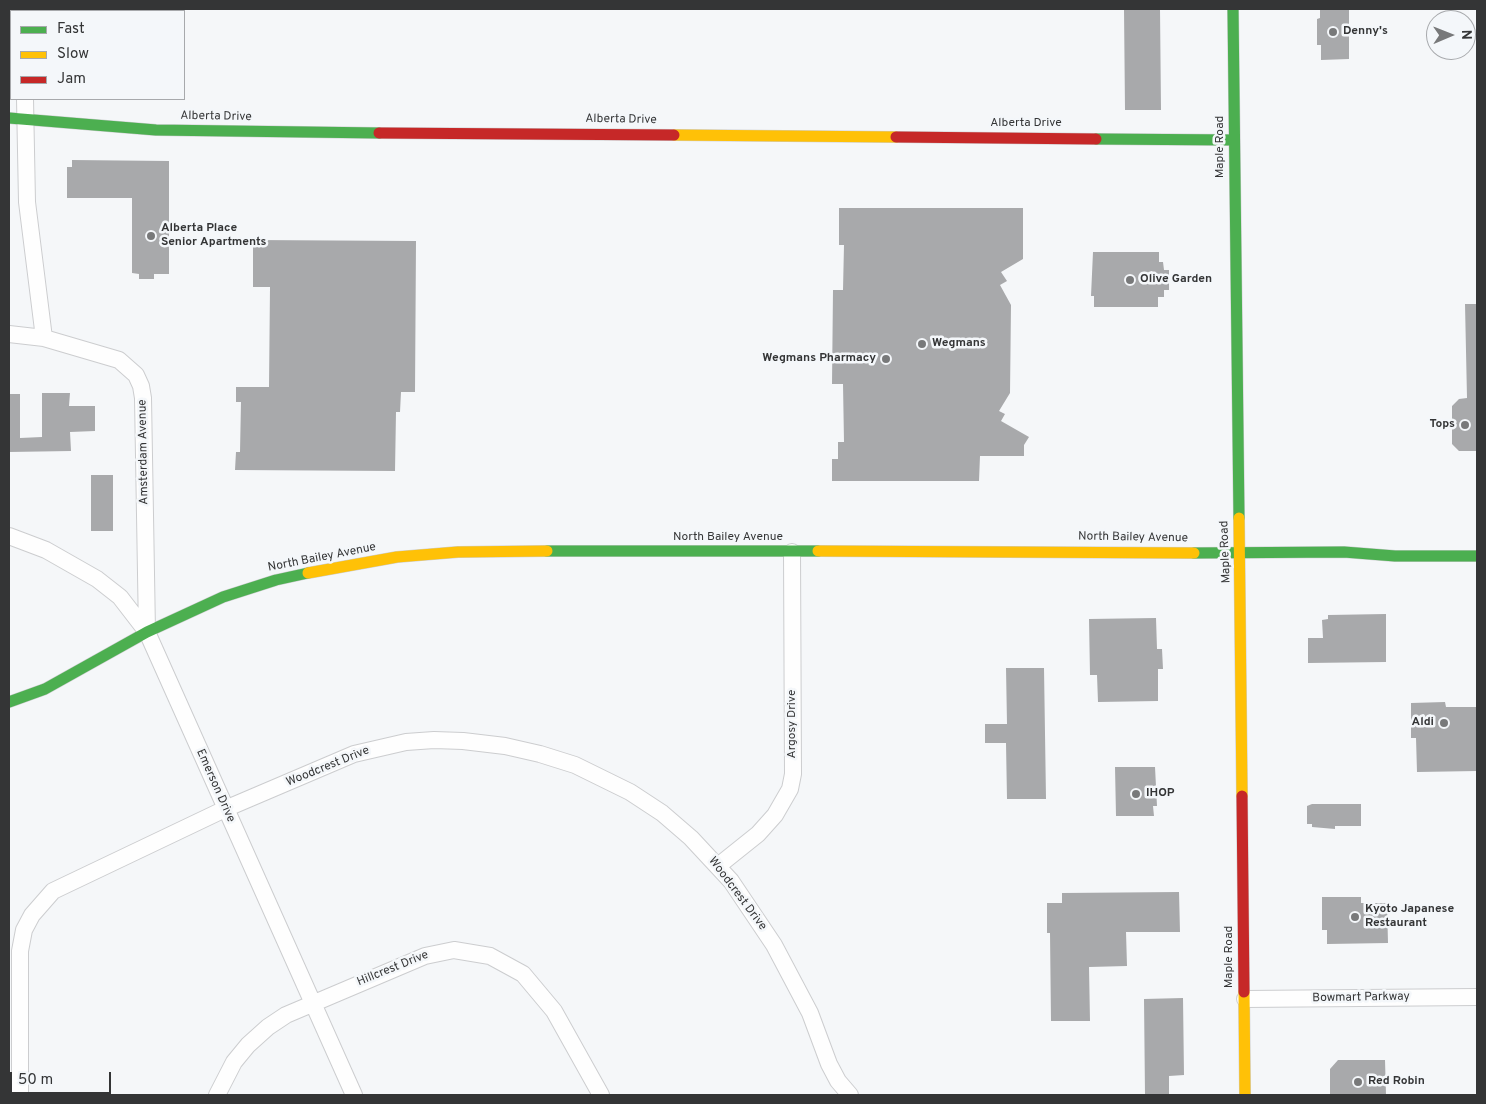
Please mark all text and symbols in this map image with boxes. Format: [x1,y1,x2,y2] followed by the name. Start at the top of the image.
[10,10,185,100] legend
[1426,10,1476,60] north arrow
[57,20,85,39] text: Fast
[1343,25,1388,39] place label: Denny's
[1327,26,1339,38] marker: Denny's
[1457,30,1474,40] text: N
[57,45,89,64] text: Slow
[57,70,86,89] text: Jam
[180,109,252,125] street label: Alberta Drive
[585,112,657,128] street label: Alberta Drive
[1214,116,1228,178] street label: Maple Road
[990,117,1062,131] street label: Alberta Drive
[161,222,266,250] place label: Alberta Place Senior Apartments
[145,230,157,242] marker: Alberta Place Senior Apartments
[1140,273,1212,287] place label: Olive Garden
[1124,274,1136,286] marker: Olive Garden
[932,337,986,351] place label: Wegmans
[916,338,928,350] marker: Wegmans
[762,352,876,366] place label: Wegmans Pharmacy
[880,353,892,365] marker: Wegmans Pharmacy
[136,399,152,505] street label: Amsterdam Avenue
[1429,418,1455,432] place label: Tops
[1459,419,1471,431] marker: Tops
[1218,520,1234,584] street label: Maple Road
[1078,530,1188,546] street label: North Bailey Avenue
[673,531,783,545] street label: North Bailey Avenue
[267,540,377,576] street label: North Bailey Avenue
[786,690,800,758] street label: Argosy Drive
[1412,716,1434,730] place label: Aldi
[1438,717,1450,729] marker: Aldi
[284,744,372,790] street label: Woodcrest Drive
[192,747,238,825] street label: Emerson Drive
[1146,787,1174,801] place label: IHOP
[1130,788,1142,800] marker: IHOP
[705,854,769,934] street label: Woodcrest Drive
[1365,903,1454,931] place label: Kyoto Japanese Restaurant
[1349,911,1361,923] marker: Kyoto Japanese Restaurant
[1223,926,1237,988] street label: Maple Road
[355,948,431,990] street label: Hillcrest Drive
[1312,990,1410,1006] street label: Bowmart Parkway
[12,1062,114,1094] scale bar
[18,1071,53,1090] text: 50 m
[1368,1075,1425,1089] place label: Red Robin
[1352,1076,1364,1088] marker: Red Robin

